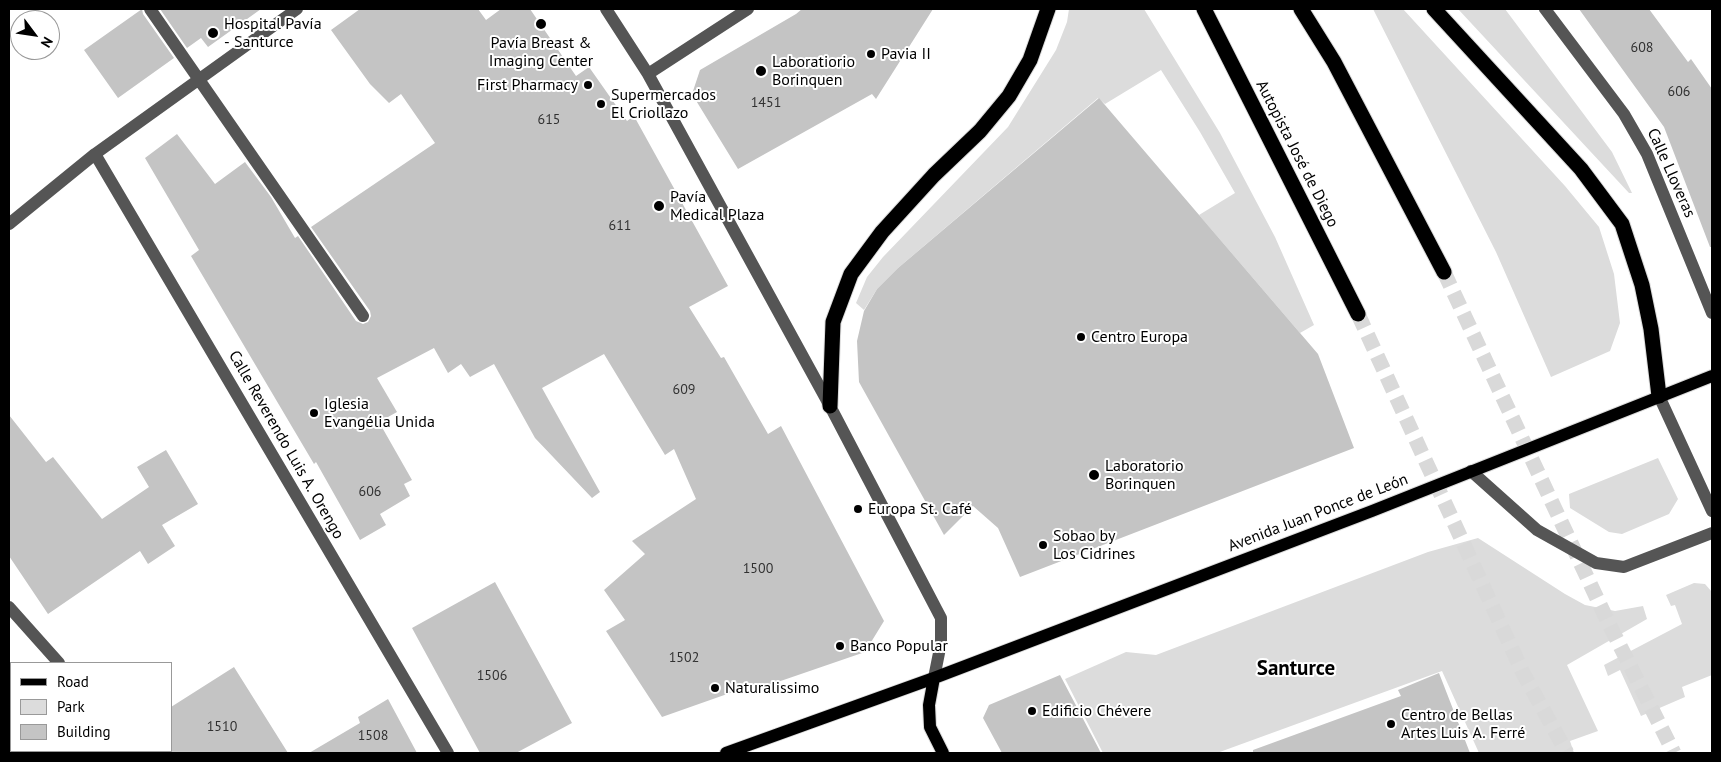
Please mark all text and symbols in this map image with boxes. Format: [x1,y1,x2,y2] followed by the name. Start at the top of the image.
[10,10,60,60] north arrow
[224,14,322,52] place label: Hospital Pavía - Santurce
[534,17,548,31] marker: Pavía Breast & Imaging Center
[206,26,220,40] marker: Hospital Pavía - Santurce
[489,33,593,71] place label: Pavía Breast & Imaging Center
[37,34,57,51] text: N
[1631,40,1653,56] house number: 608
[881,44,931,64] place label: Pavia II
[865,48,877,60] marker: Pavia II
[772,52,855,90] place label: Laboratiorio Borinquen
[754,64,768,78] marker: Laboratiorio Borinquen
[477,75,578,95] place label: First Pharmacy
[1252,77,1342,231] street label: Autopista José de Diego
[582,79,594,91] marker: First Pharmacy
[1668,84,1690,100] house number: 606
[611,85,716,123] place label: Supermercados El Criollazo
[751,95,781,111] house number: 1451
[595,98,607,110] marker: Supermercados El Criollazo
[538,112,560,128] house number: 615
[1643,125,1699,221] street label: Calle Lloveras
[670,187,764,225] place label: Pavía Medical Plaza
[652,199,666,213] marker: Pavía Medical Plaza
[609,218,631,234] house number: 611
[1091,327,1188,347] place label: Centro Europa
[1075,331,1087,343] marker: Centro Europa
[224,347,348,543] street label: Calle Reverendo Luis A. Orengo
[673,382,695,398] house number: 609
[324,394,435,432] place label: Iglesia Evangélia Unida
[308,407,320,419] marker: Iglesia Evangélia Unida
[1105,456,1184,494] place label: Laboratorio Borinquen
[1087,468,1101,482] marker: Laboratorio Borinquen
[1225,470,1411,556] street label: Avenida Juan Ponce de León
[359,484,381,500] house number: 606
[868,499,972,519] place label: Europa St. Café
[852,503,864,515] marker: Europa St. Café
[1053,526,1135,564] place label: Sobao by Los Cidrines
[1037,539,1049,551] marker: Sobao by Los Cidrines
[743,561,773,577] house number: 1500
[850,636,948,656] place label: Banco Popular
[834,640,846,652] marker: Banco Popular
[669,650,699,666] house number: 1502
[1257,656,1335,682] district label: Santurce
[10,662,172,752] legend
[477,668,507,684] house number: 1506
[57,672,89,691] text: Road
[725,678,819,698] place label: Naturalissimo
[709,682,721,694] marker: Naturalissimo
[57,697,85,716] text: Park
[1042,701,1151,721] place label: Edificio Chévere
[1026,705,1038,717] marker: Edificio Chévere
[1401,705,1525,743] place label: Centro de Bellas Artes Luis A. Ferré
[1385,718,1397,730] marker: Centro de Bellas Artes Luis A. Ferré
[207,719,237,735] house number: 1510
[57,722,111,741] text: Building
[358,728,388,744] house number: 1508

